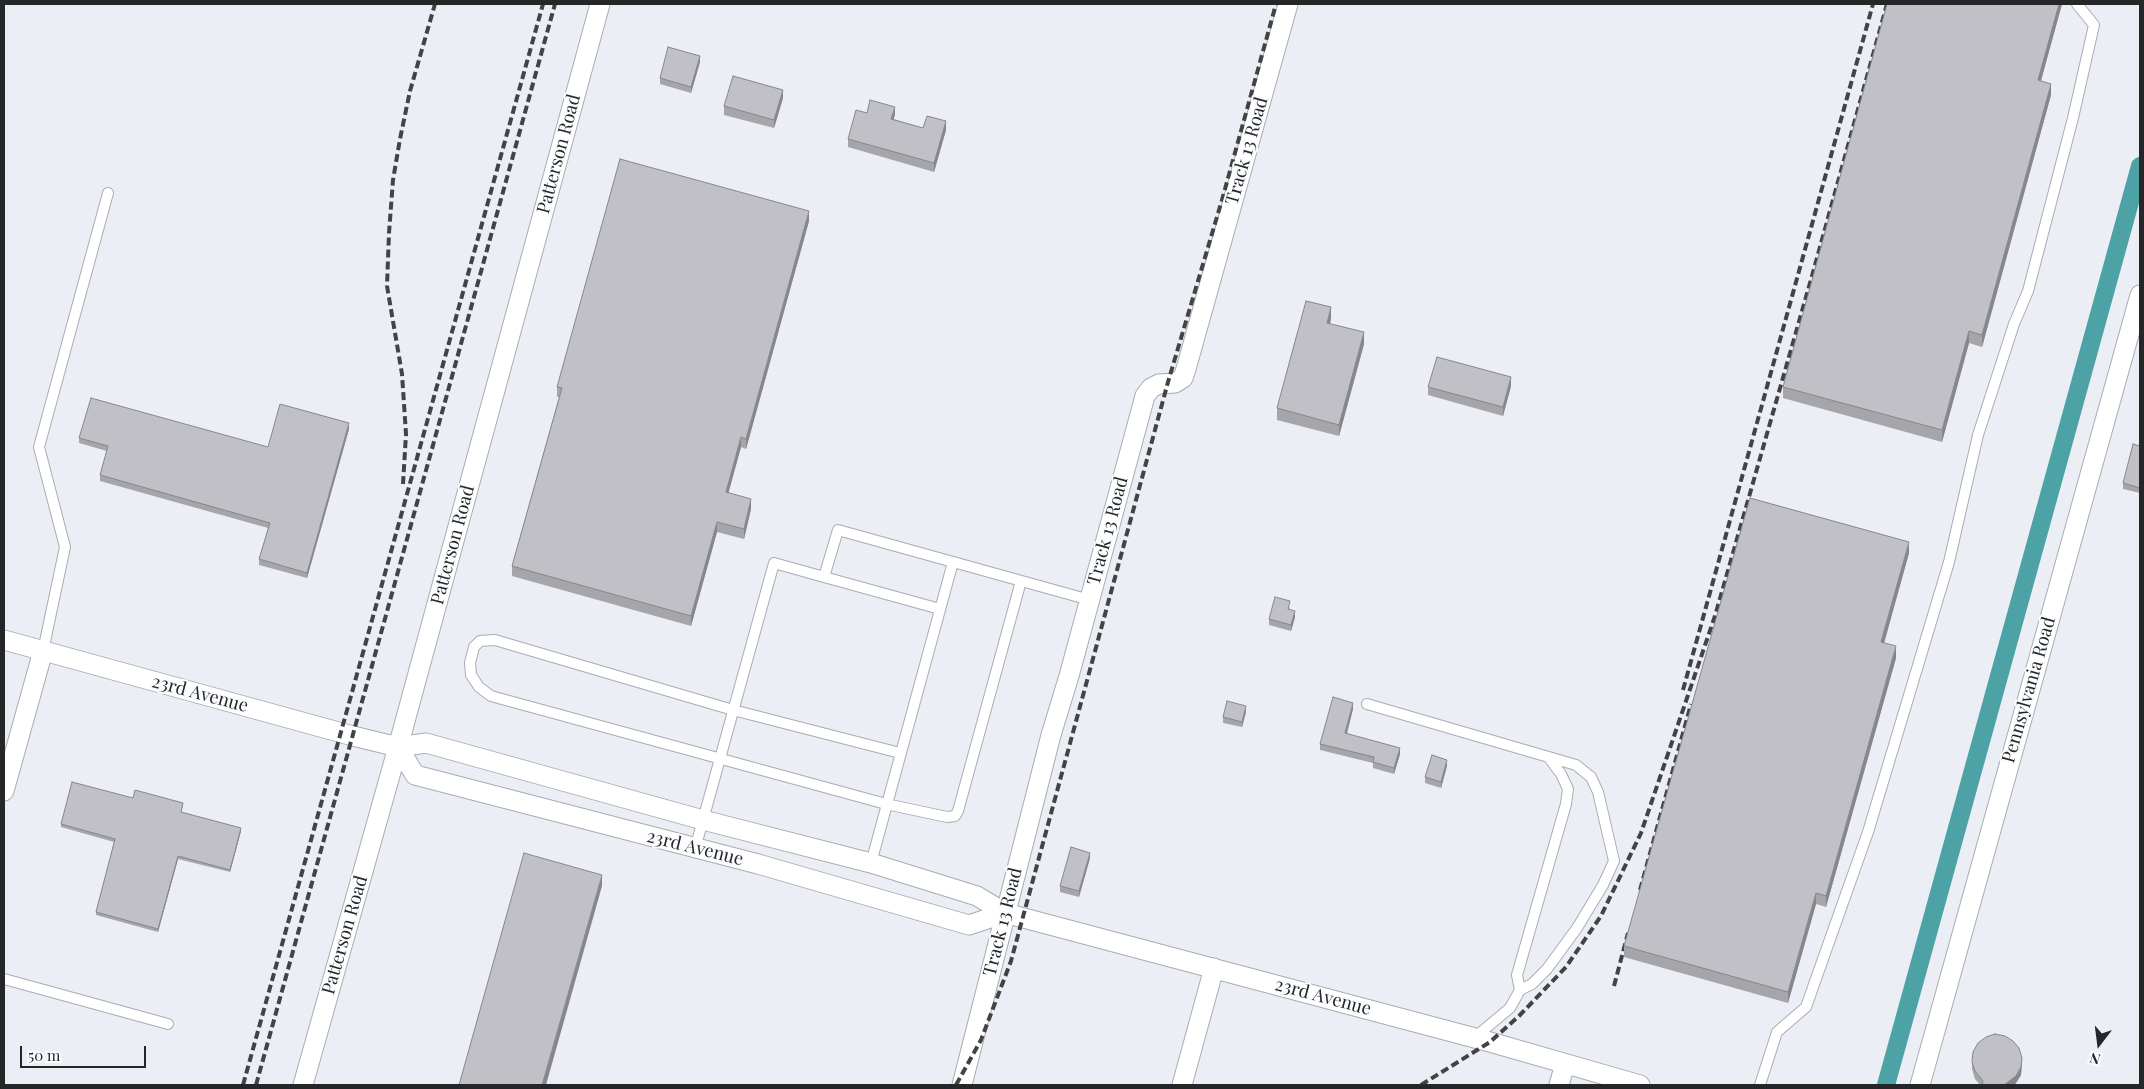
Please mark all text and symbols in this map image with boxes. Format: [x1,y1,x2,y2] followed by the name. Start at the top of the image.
[533,92,585,216] street label: Patterson Road
[1221,95,1273,207] street label: Track 13 Road
[1083,475,1133,587] street label: Track 13 Road
[427,483,479,607] street label: Patterson Road
[1998,615,2060,765] street label: Pennsylvania Road
[150,671,250,717] street label: 23rd Avenue
[644,826,746,870] street label: 23rd Avenue
[979,865,1027,979] street label: Track 13 Road
[318,873,372,997] street label: Patterson Road
[1273,974,1373,1020] street label: 23rd Avenue
[2074,1019,2124,1069] north arrow
[22,1036,149,1068] scale bar
[28,1045,60,1065] text: 50 m
[2088,1048,2102,1069] text: N

